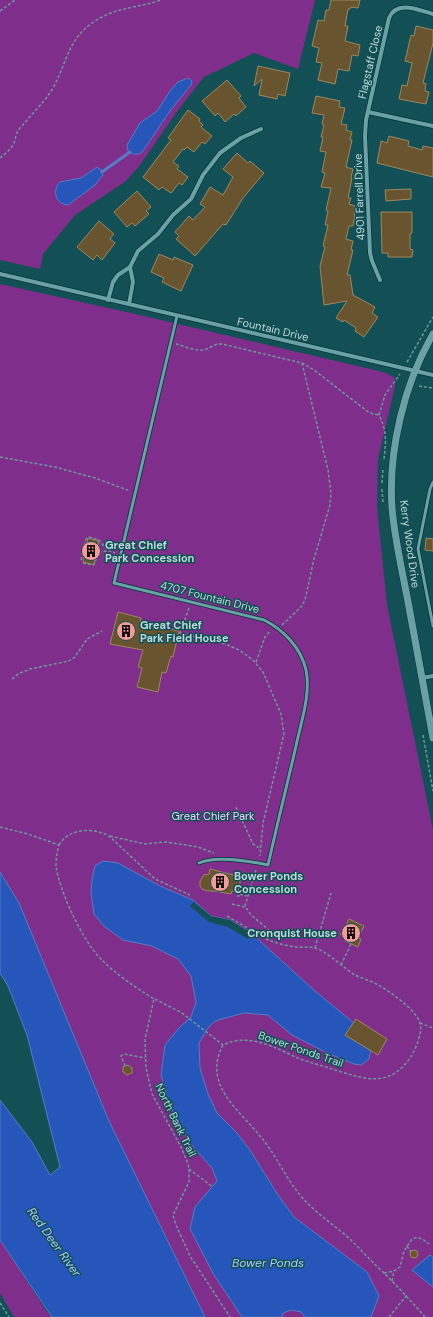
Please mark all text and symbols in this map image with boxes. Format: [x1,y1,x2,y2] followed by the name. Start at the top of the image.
[355,24,385,100] street label: Flagstaff Close
[350,153,368,241] street label: 4901 Farrell Drive
[236,314,310,344] street label: Fountain Drive
[397,499,423,589] street label: Kerry Wood Drive
[105,538,195,565] place label: Great Chief Park Concession
[80,540,102,562] building icon: Great Chief Park Concession
[159,578,261,616] street label: 4707 Fountain Drive
[140,618,229,645] place label: Great Chief Park Field House
[115,620,137,642] building icon: Great Chief Park Field House
[171,809,255,823] park label: Great Chief Park
[234,869,303,896] place label: Bower Ponds Concession
[209,871,231,893] building icon: Bower Ponds Concession
[340,922,362,944] building icon: Cronquist House
[247,926,337,940] place label: Cronquist House
[256,1028,346,1070] street label: Bower Ponds Trail
[152,1081,200,1159] street label: North Bank Trail
[23,1204,85,1280] water label: Red Deer River
[232,1255,304,1271] water label: Bower Ponds

